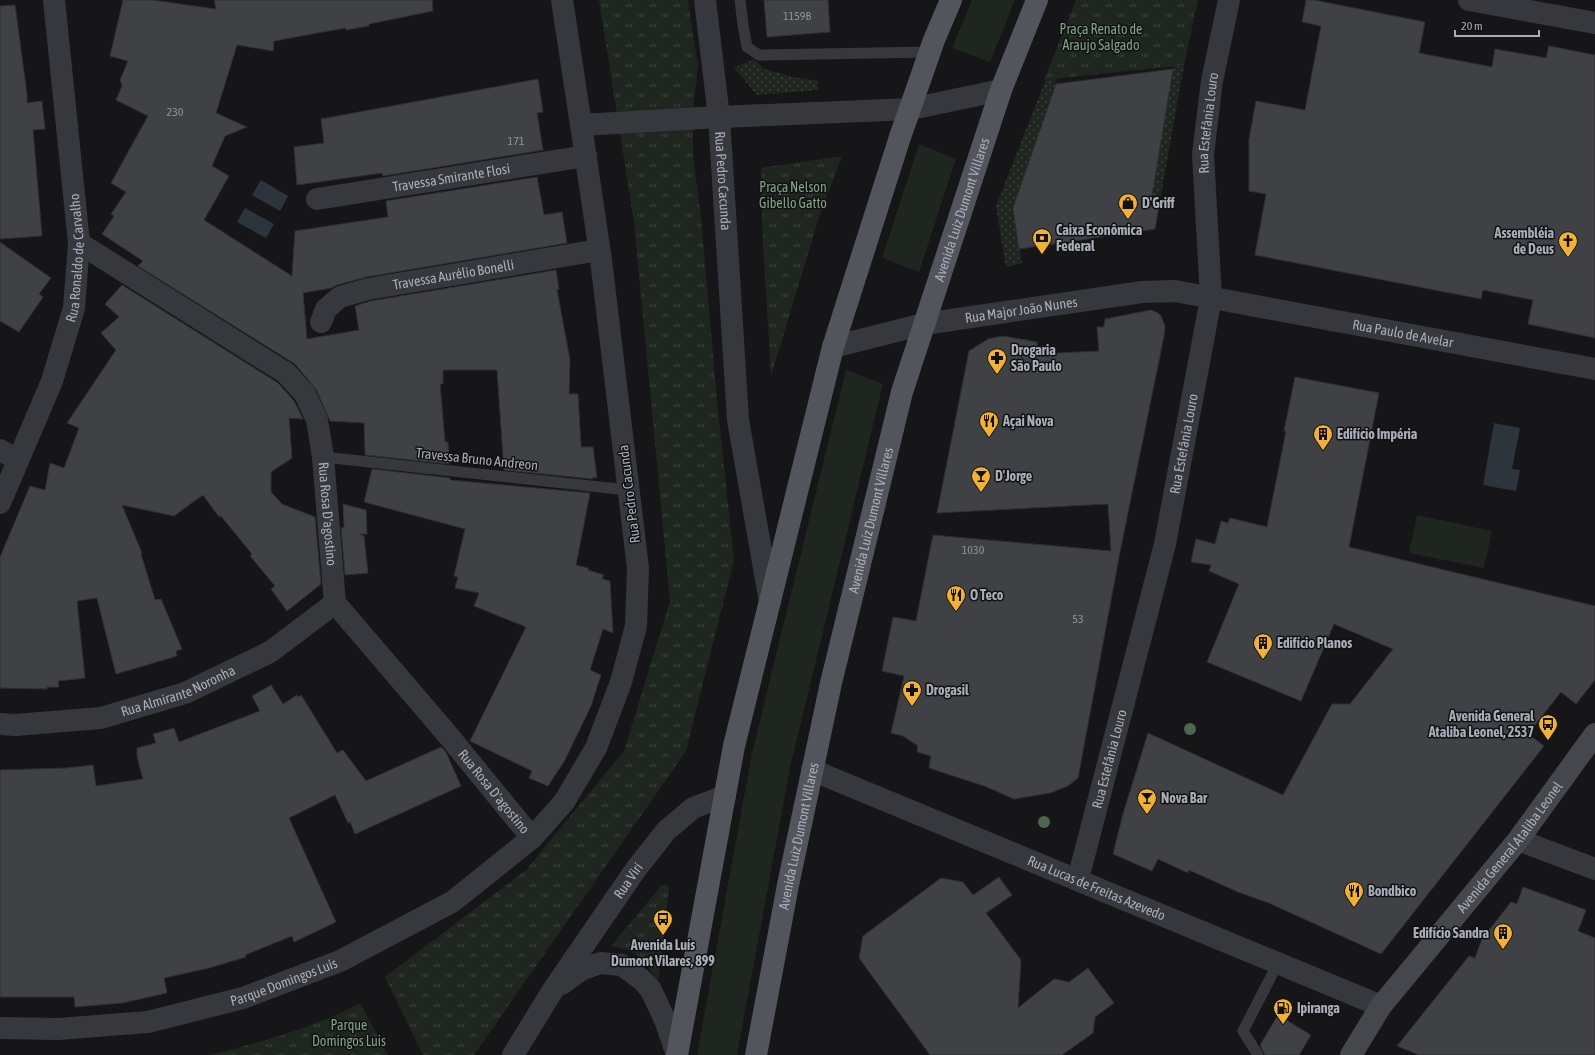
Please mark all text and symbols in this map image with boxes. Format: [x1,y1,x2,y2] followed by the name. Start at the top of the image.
[783,9,811,23] house number: 1159B
[1455,12,1539,38] scale bar
[1461,19,1483,33] text: 20 m
[1060,21,1142,53] park label: Praça Renato de Araujo Salgado
[1195,71,1222,174] street label: Rua Estefânia Louro
[167,105,184,119] house number: 230
[712,131,734,231] street label: Rua Pedro Cacunda
[508,134,525,148] house number: 171
[931,136,993,283] street label: Avenida Luiz Dumont Villares
[391,160,511,195] street label: Travessa Smirante Flosi
[759,179,827,211] park label: Praça Nelson Gibello Gatto
[1117,192,1139,220] shop icon: D'Griff
[62,193,87,324] street label: Rua Ronaldo de Carvalho
[1142,195,1175,211] place label: D'Griff
[1056,222,1143,254] place label: Caixa Econômica Federal
[1494,225,1554,257] place label: Assembléia de Deus
[1031,227,1053,255] bank icon: Caixa Econômica Federal
[1557,230,1579,258] church icon: Assembléia de Deus
[391,256,515,293] street label: Travessa Aurélio Bonelli
[964,294,1078,326] street label: Rua Major João Nunes
[1351,316,1456,351] street label: Rua Paulo de Avelar
[1011,342,1062,374] place label: Drogaria São Paulo
[986,347,1008,375] pharmacy icon: Drogaria São Paulo
[1167,392,1201,495] street label: Rua Estefânia Louro
[978,410,1000,438] restaurant icon: Açai Nova
[1002,413,1054,429] place label: Açai Nova
[1312,423,1334,451] building icon: Edifício Impéria
[1337,426,1418,442] place label: Edifício Impéria
[615,444,643,544] street label: Rua Pedro Cacunda
[415,445,539,473] street label: Travessa Bruno Andreon
[845,446,896,595] street label: Avenida Luiz Dumont Villares
[315,462,340,566] street label: Rua Rosa D'agostino
[970,465,992,493] bar icon: D'Jorge
[995,468,1032,484] place label: D'Jorge
[962,543,985,557] house number: 1030
[945,584,967,612] restaurant icon: O Teco
[970,587,1004,603] place label: O Teco
[1072,612,1084,626] house number: 53
[1252,632,1274,660] building icon: Edifício Planos
[1277,635,1352,651] place label: Edifício Planos
[119,662,238,720] street label: Rua Almirante Noronha
[901,679,923,707] pharmacy icon: Drogasil
[926,682,969,698] place label: Drogasil
[1089,708,1130,810] street label: Rua Estefânia Louro
[1428,708,1534,740] place label: Avenida General Ataliba Leonel, 2537
[1537,713,1559,741] bus stop icon: Avenida General Ataliba Leonel, 2537
[455,746,533,837] street label: Rua Rosa D'agostino
[776,761,822,911] street label: Avenida Luiz Dumont Villares
[1454,778,1566,916] street label: Avenida General Ataliba Leonel
[1136,787,1158,815] bar icon: Nova Bar
[1161,790,1208,806] place label: Nova Bar
[1025,852,1168,924] street label: Rua Lucas de Freitas Azevedo
[610,859,646,901] street label: Rua Viri
[1343,880,1365,908] restaurant icon: Bondbico
[1368,883,1417,899] place label: Bondbico
[652,908,674,936] bus stop icon: Avenida Luís Dumont Vilares, 899
[1492,922,1514,950] building icon: Edifício Sandra
[1413,925,1489,941] place label: Edifício Sandra
[611,937,715,969] place label: Avenida Luís Dumont Vilares, 899
[229,955,340,1009] street label: Parque Domingos Luís
[1272,997,1294,1025] fuel station icon: Ipiranga
[1297,1000,1340,1016] place label: Ipiranga
[312,1017,386,1049] park label: Parque Domingos Luis

